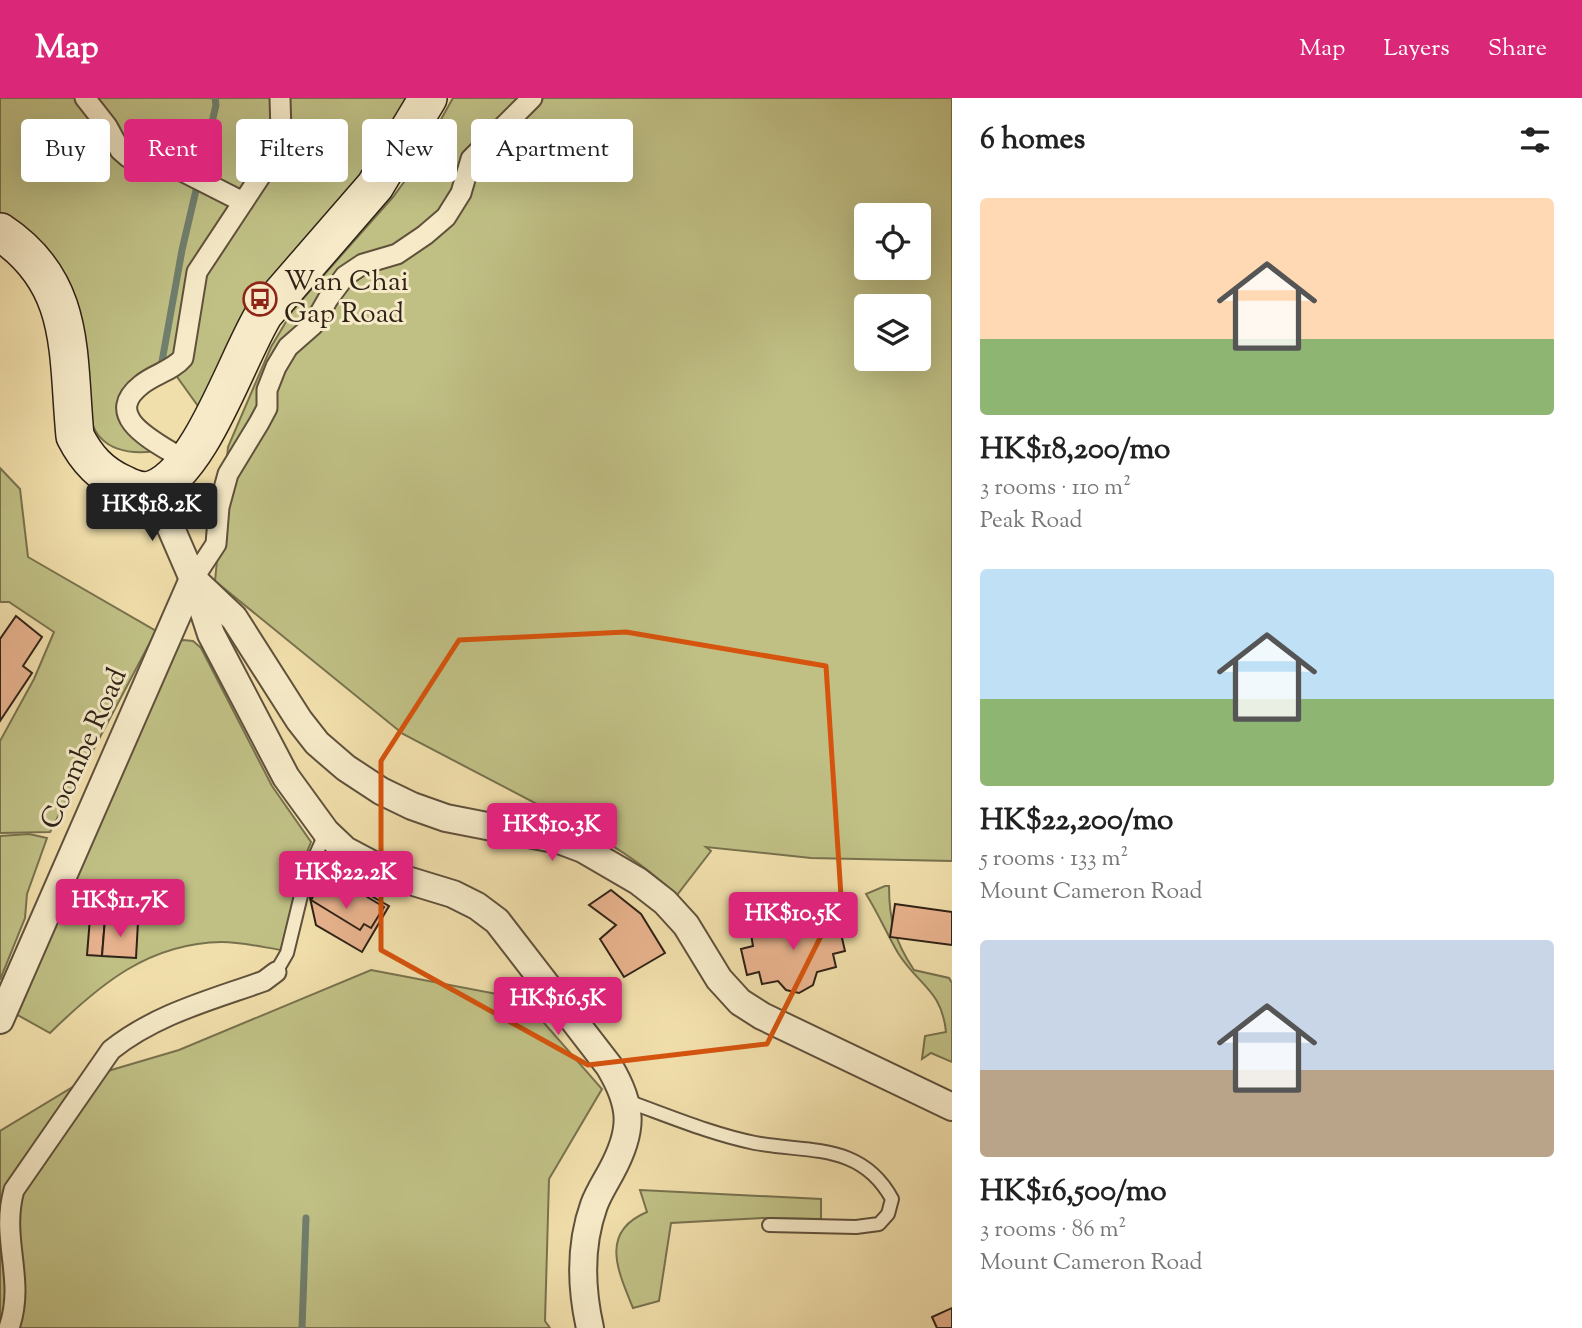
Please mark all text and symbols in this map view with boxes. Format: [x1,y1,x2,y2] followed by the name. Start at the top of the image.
[35,25,99,73] text: Map
[1299,32,1345,66] text: Map
[1383,32,1450,66] text: Layers
[1488,32,1547,66] text: Share
[21,119,110,182] chip: Buy
[124,119,222,182] chip: Rent
[236,119,348,182] chip: Filters
[362,119,457,182] chip: New
[471,119,633,182] chip: Apartment
[980,119,1085,162] text: 6 homes
[1516,121,1554,159] icon: filters
[854,203,931,371] map controls
[854,203,931,280] button: locate
[1204,243,1330,369] icon: home
[284,263,409,335] place label: Wan Chai Gap Road
[241,280,279,318] bus stop icon: Wan Chai Gap Road
[854,294,931,371] button: layers
[980,429,1170,472] text: HK$18,200/mo
[980,472,1131,505] text: 3 rooms · 110 m²
[80,484,224,543] pin: HK$18.2K
[102,489,202,522] text: HK$18.2K
[980,505,1082,538] text: Peak Road
[1204,614,1330,740] icon: home
[32,662,138,836] street label: Coombe Road
[980,800,1174,843] text: HK$22,200/mo
[480,804,624,863] pin: HK$10.3K
[503,809,601,842] text: HK$10.3K
[980,843,1128,876] text: 5 rooms · 133 m²
[274,852,418,911] pin: HK$22.2K
[295,857,397,890] text: HK$22.2K
[980,876,1202,909] text: Mount Cameron Road
[48,880,192,939] pin: HK$11.7K
[72,885,168,918] text: HK$11.7K
[721,892,865,952] pin: HK$10.5K
[745,898,841,931] text: HK$10.5K
[486,978,630,1037] pin: HK$16.5K
[510,983,606,1016] text: HK$16.5K
[1204,985,1330,1111] icon: home
[980,1171,1167,1214] text: HK$16,500/mo
[980,1214,1126,1247] text: 3 rooms · 86 m²
[980,1247,1202,1280] text: Mount Cameron Road

